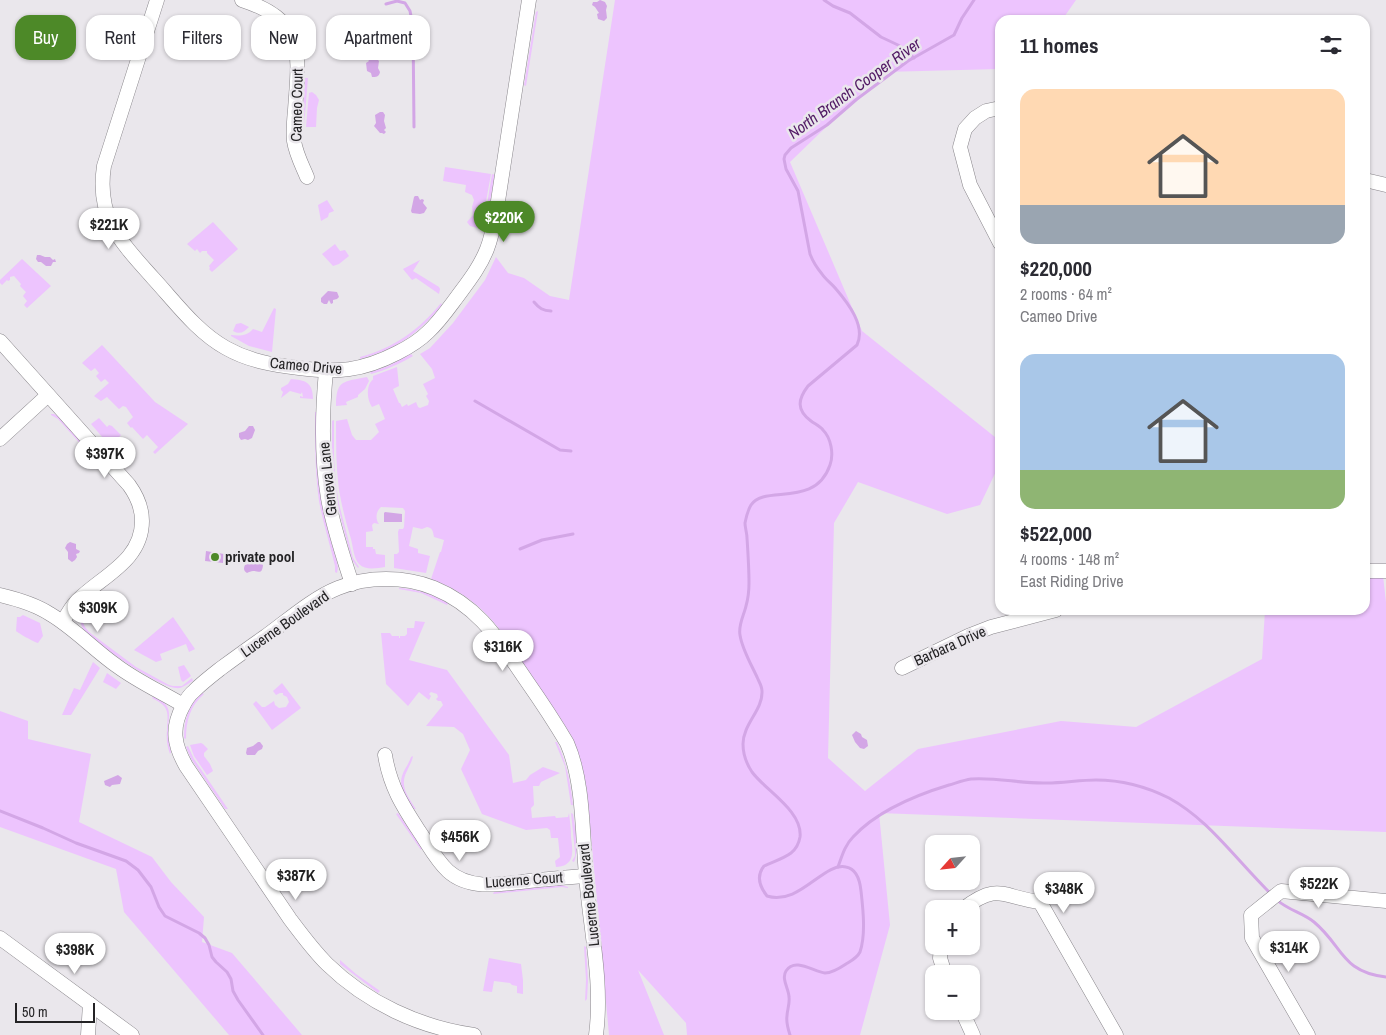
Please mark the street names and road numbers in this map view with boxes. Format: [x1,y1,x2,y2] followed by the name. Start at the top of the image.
[285,68,308,142] street label: Cameo Court
[269,352,343,379] street label: Cameo Drive
[313,441,342,517] street label: Geneva Lane
[236,585,333,662] street label: Lucerne Boulevard
[911,620,989,671] street label: Barbara Drive
[573,843,604,947] street label: Lucerne Boulevard
[484,866,564,893] street label: Lucerne Court

